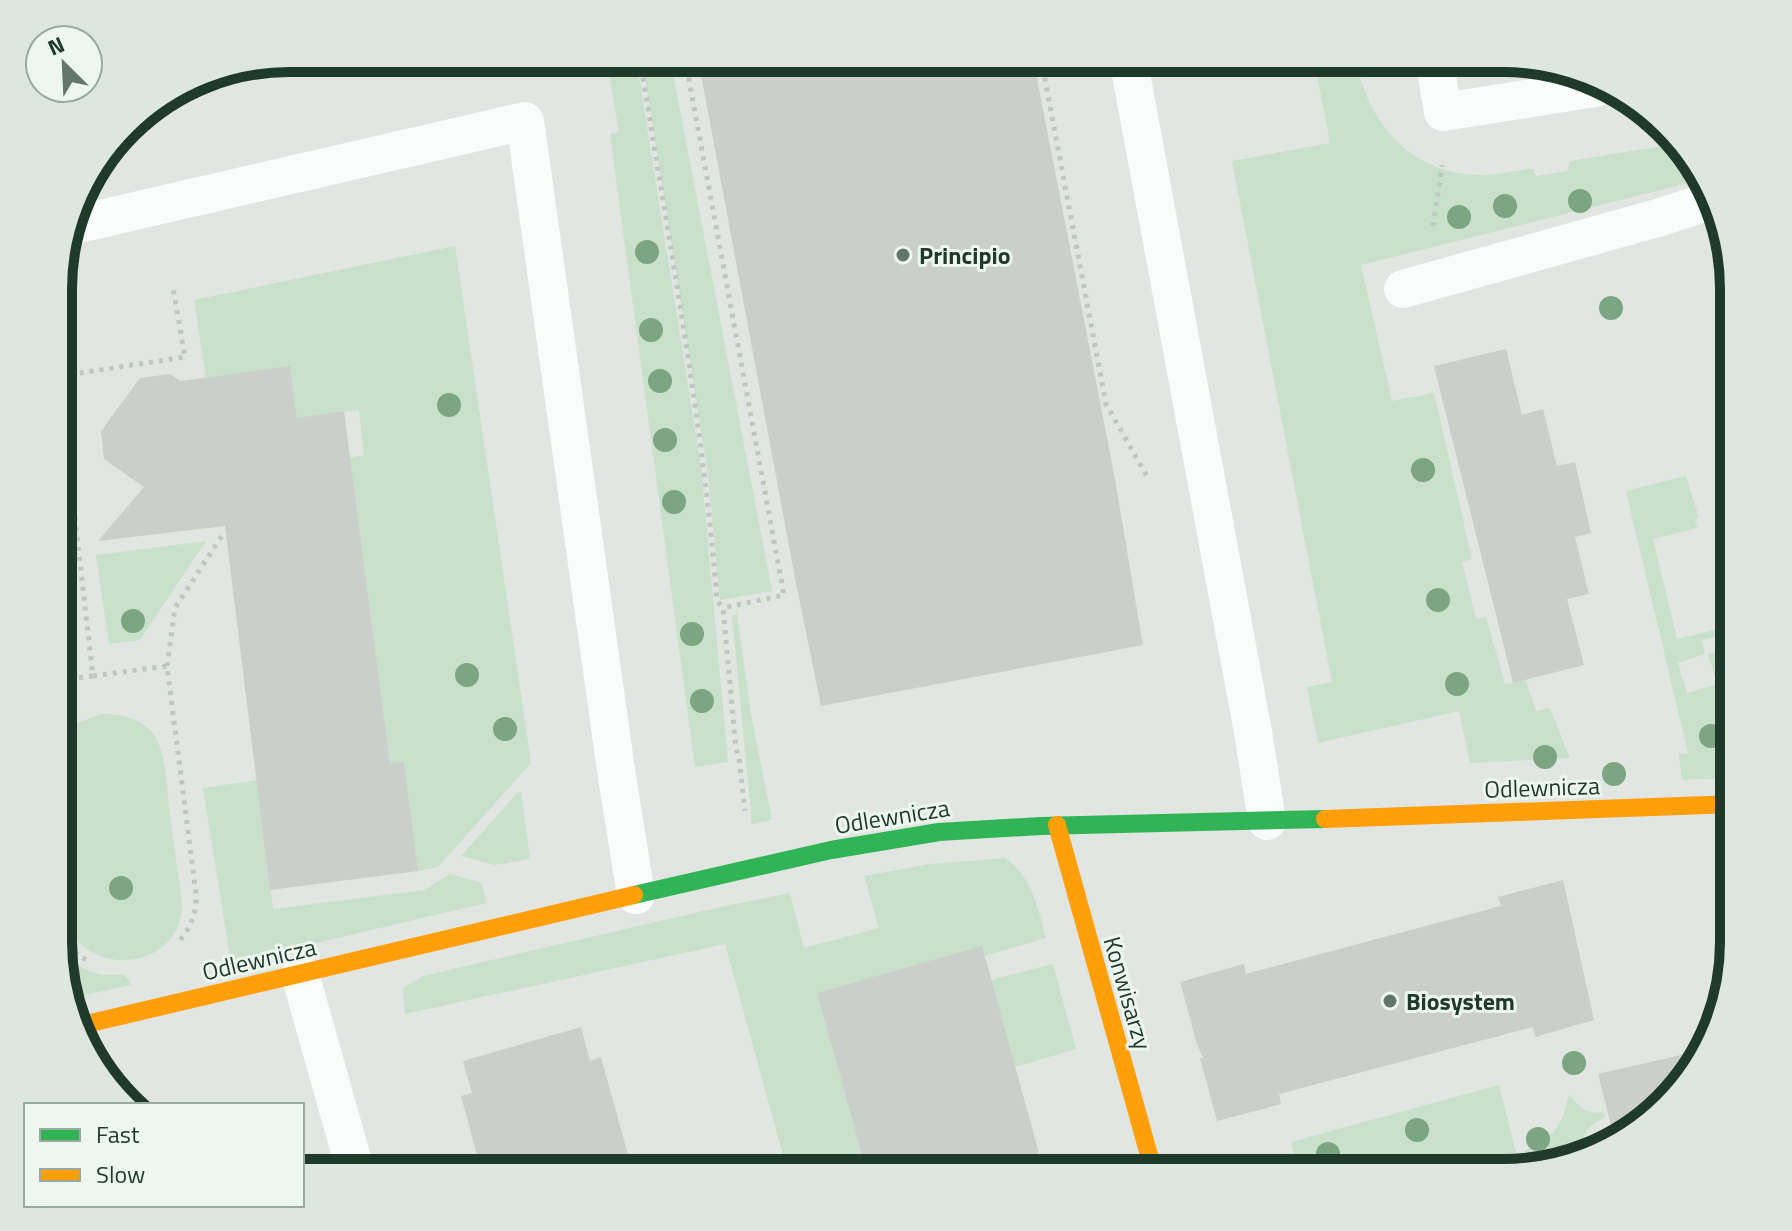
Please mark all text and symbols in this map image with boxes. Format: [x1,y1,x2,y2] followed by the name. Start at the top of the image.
[24,24,104,104] north arrow
[42,27,70,64] text: N
[919,237,1010,273] place label: Principio
[894,246,912,264] marker: Principio
[1483,767,1601,807] street label: Odlewnicza
[832,789,952,843] street label: Odlewnicza
[198,928,320,990] street label: Odlewnicza
[1095,932,1161,1054] street label: Konwisarzy
[1406,983,1515,1019] place label: Biosystem
[1381,992,1399,1010] marker: Biosystem
[24,1103,304,1207] legend
[96,1116,140,1152] text: Fast
[96,1156,145,1192] text: Slow

